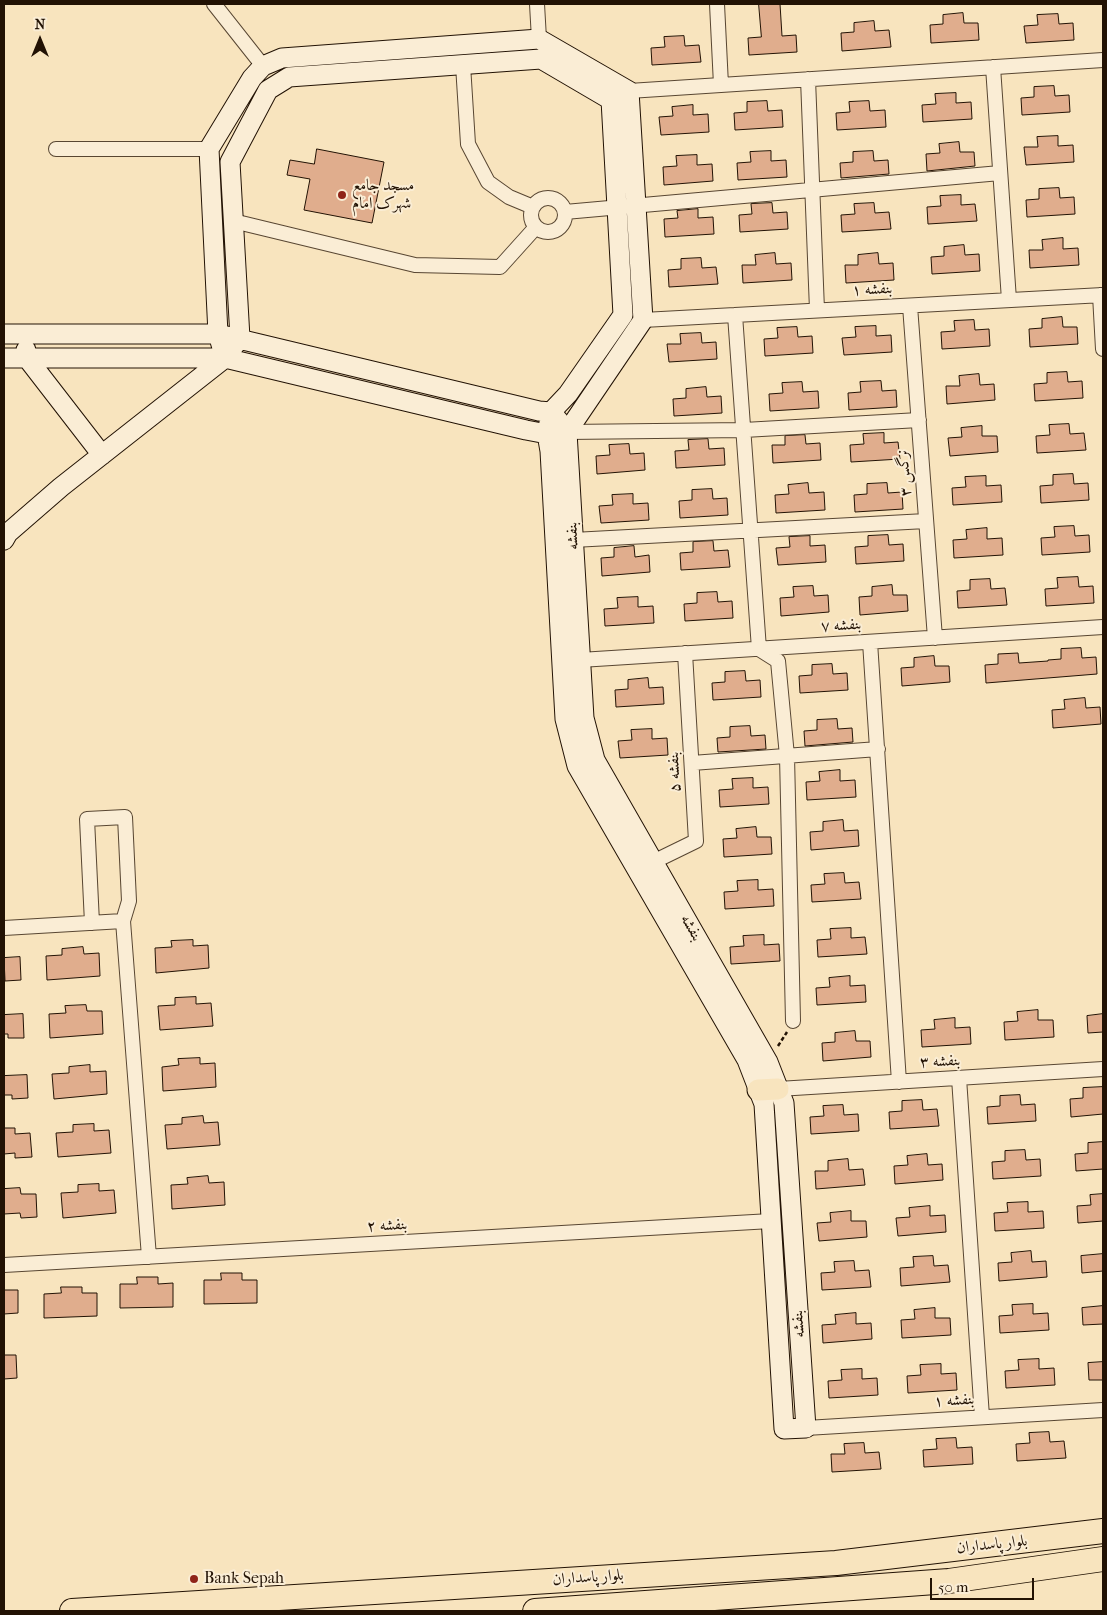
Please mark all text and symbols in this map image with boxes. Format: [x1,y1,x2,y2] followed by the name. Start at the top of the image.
[15,15,65,65] north arrow
[35,16,45,33] text: N
[352,176,414,214] place label: مسجد جامع شهرک امام
[336,189,348,201] marker: مسجد جامع شهرک امام
[851,279,893,301] street label: بنفشه ۱
[894,449,916,497] street label: نرگس ۳
[563,522,583,550] street label: بنفشه
[820,615,862,637] street label: بنفشه ۷
[664,751,686,793] street label: بنفشه ۵
[676,911,706,945] street label: بنفشه
[919,1051,961,1073] street label: بنفشه ۳
[366,1215,408,1237] street label: بنفشه ۲
[788,1309,810,1339] street label: بنفشه
[933,1390,975,1412] street label: بنفشه ۱
[956,1532,1028,1558] street label: بلوار پاسداران
[552,1566,624,1590] street label: بلوار پاسداران
[932,1568,1036,1600] scale bar
[204,1569,284,1589] place label: Bank Sepah
[188,1573,200,1585] marker: Bank Sepah
[938,1578,968,1596] text: 50 m

